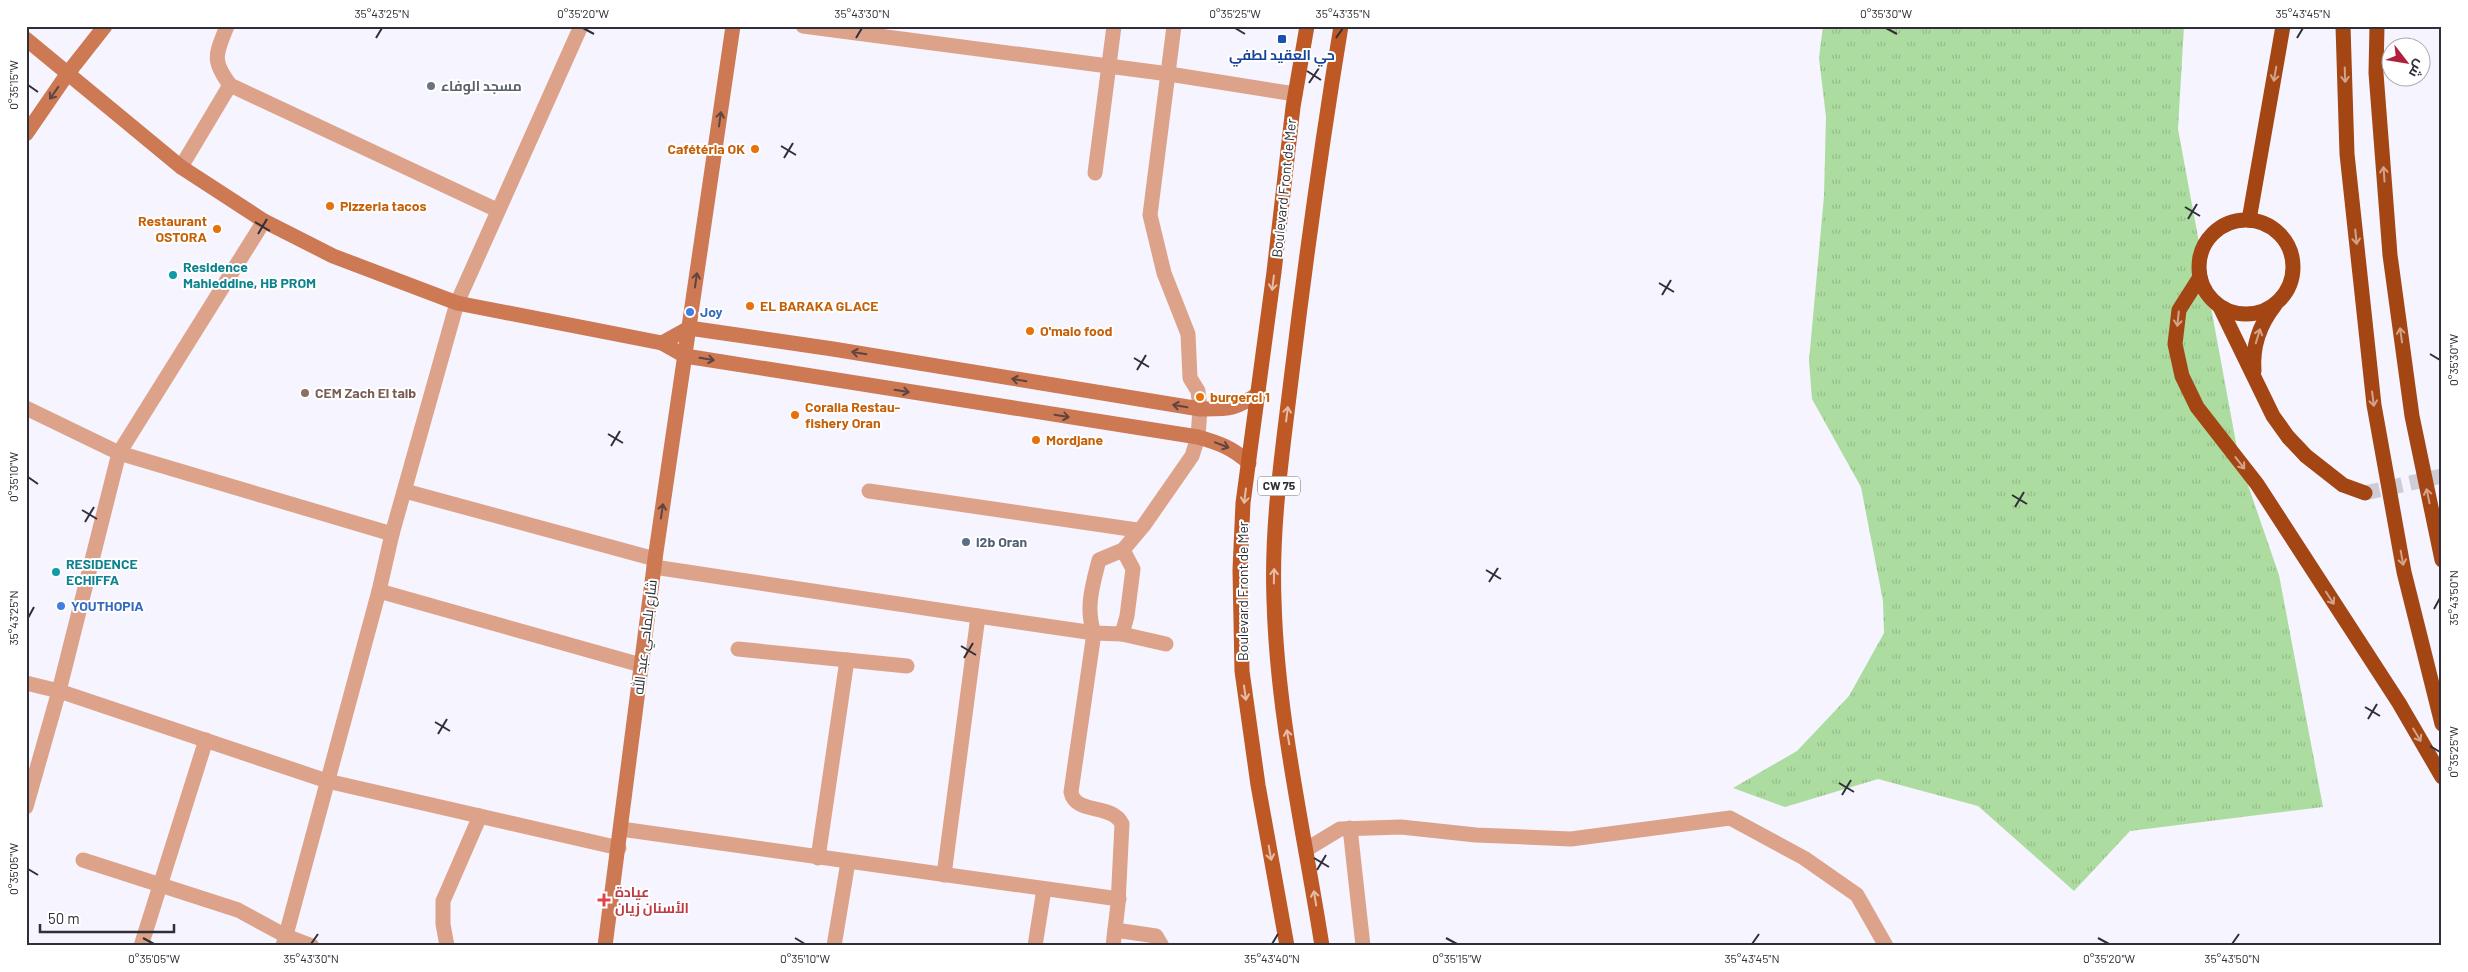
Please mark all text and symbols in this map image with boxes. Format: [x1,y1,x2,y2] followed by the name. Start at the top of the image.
[354,6,410,20] text: 35°43'25"N
[557,6,610,20] text: 0°35'20"W
[834,6,890,20] text: 35°43'30"N
[1209,6,1261,20] text: 0°35'25"W
[1316,6,1370,20] text: 35°43'35"N
[1860,6,1912,20] text: 0°35'30"W
[2275,6,2331,20] text: 35°43'45"N
[1276,33,1288,45] marker: حي العقيد لطفي
[2380,38,2430,88] north arrow
[1229,46,1335,67] place label: حي العقيد لطفي
[2405,56,2429,81] text: ش
[6,60,20,110] text: 0°35'15"W
[2269,66,2279,82] one-way arrow
[2340,66,2350,83] one-way arrow
[441,77,522,95] place label: مسجد الوفاء
[425,80,437,92] marker: مسجد الوفاء
[49,86,59,100] one-way arrow
[715,111,725,127] one-way arrow
[1268,117,1299,258] street label: Boulevard Front de Mer
[667,140,745,157] place label: Cafétéria OK
[749,143,761,155] marker: Cafétéria OK
[2379,166,2388,182] one-way arrow
[340,197,427,214] place label: Pizzeria tacos
[324,200,336,212] marker: Pizzeria tacos
[138,212,208,245] place label: Restaurant OSTORA
[211,223,223,235] marker: Restaurant OSTORA
[2351,229,2361,245] one-way arrow
[183,258,316,291] place label: Residence Mahieddine, HB PROM
[167,269,179,281] marker: Residence Mahieddine, HB PROM
[691,272,701,288] one-way arrow
[1268,274,1278,290] one-way arrow
[760,297,878,314] place label: EL BARAKA GLACE
[744,300,756,312] marker: EL BARAKA GLACE
[700,303,723,320] place label: Joy
[684,306,696,318] marker: Joy
[2173,311,2183,327] one-way arrow
[1040,322,1113,339] place label: O'malo food
[1024,325,1036,337] marker: O'malo food
[2396,328,2406,344] one-way arrow
[2254,329,2263,345] one-way arrow
[2446,334,2460,386] text: 0°35'30"W
[851,348,867,358] one-way arrow
[699,355,715,365] one-way arrow
[1012,374,1028,384] one-way arrow
[315,384,416,401] place label: CEM Zach El taib
[894,386,910,396] one-way arrow
[299,387,311,399] marker: CEM Zach El taib
[1210,388,1270,405] place label: burgerci 1
[2368,390,2378,406] one-way arrow
[1194,391,1206,403] marker: burgerci 1
[805,398,901,431] place label: Coralia Restau- fishery Oran
[1172,400,1188,410] one-way arrow
[1282,406,1292,422] one-way arrow
[789,409,801,421] marker: Coralia Restau- fishery Oran
[1054,411,1070,421] one-way arrow
[1046,431,1103,448] place label: Mordjane
[1030,434,1042,446] marker: Mordjane
[1214,440,1229,450] one-way arrow
[6,452,20,502] text: 0°35'10"W
[2235,456,2246,469] one-way arrow
[1258,476,1300,496] road number: CW 75
[1239,487,1249,503] one-way arrow
[2423,488,2433,504] one-way arrow
[657,504,667,520] one-way arrow
[1234,521,1251,661] street label: Boulevard Front de Mer
[976,533,1027,550] place label: i2b Oran
[960,536,972,548] marker: i2b Oran
[2398,550,2407,566] one-way arrow
[66,555,138,588] place label: RESIDENCE ECHIFFA
[50,566,62,578] marker: RESIDENCE ECHIFFA
[1269,568,1279,584] one-way arrow
[2446,570,2460,626] text: 35°43'50"N
[629,578,664,696] street label: شارع بلماحي عبد الله
[6,590,20,646] text: 35°43'25"N
[2325,591,2336,605] one-way arrow
[71,597,144,614] place label: YOUTHOPIA
[55,600,67,612] marker: YOUTHOPIA
[1240,685,1250,701] one-way arrow
[2446,726,2460,778] text: 0°35'25"W
[2413,728,2423,742] one-way arrow
[1282,730,1292,746] one-way arrow
[6,843,20,895] text: 0°35'05"W
[1266,845,1276,861] one-way arrow
[615,883,689,917] place label: عيادة الأسنان زيان
[1309,890,1319,906] one-way arrow
[597,893,611,907] marker: عيادة الأسنان زيان
[40,902,174,934] scale bar
[48,909,80,927] text: 50 m
[128,951,180,965] text: 0°35'05"W
[283,951,339,965] text: 35°43'30"N
[780,951,830,965] text: 0°35'10"W
[1244,951,1300,965] text: 35°43'40"N
[1432,951,1482,965] text: 0°35'15"W
[1724,951,1780,965] text: 35°43'45"N
[2083,951,2136,965] text: 0°35'20"W
[2204,951,2260,965] text: 35°43'50"N

